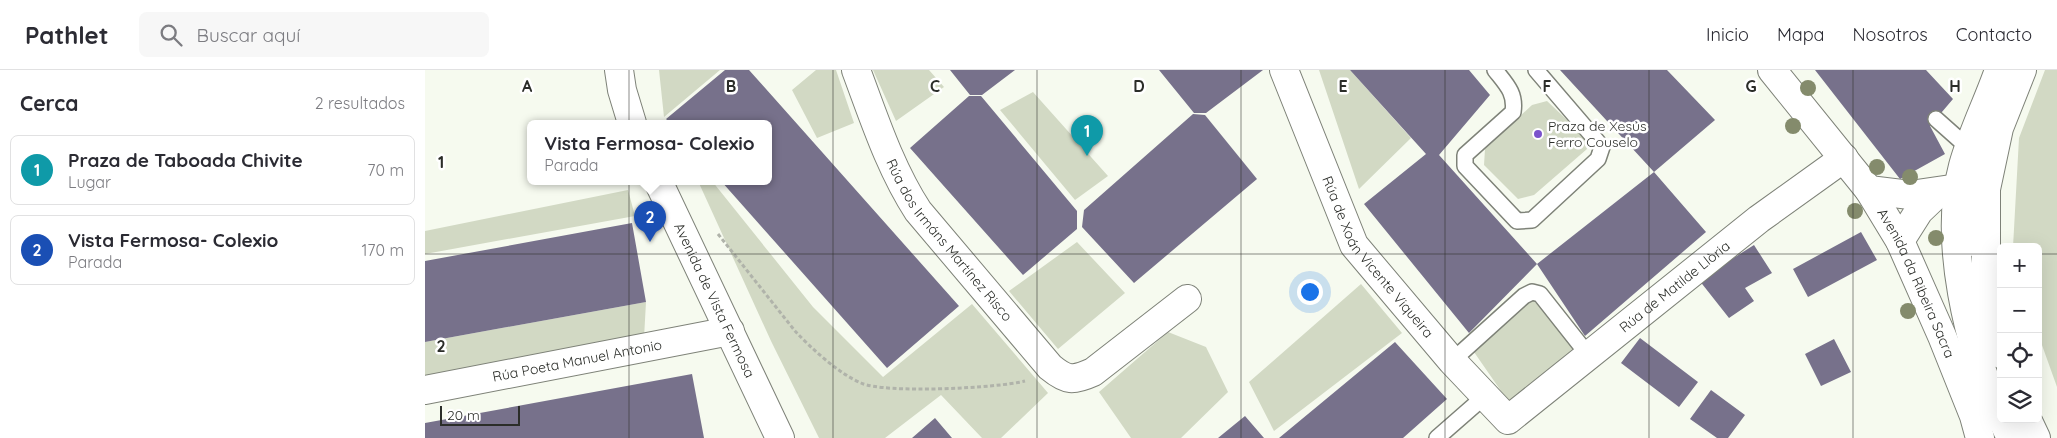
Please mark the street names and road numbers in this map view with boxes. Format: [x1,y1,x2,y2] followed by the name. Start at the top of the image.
[882,156,1016,325] street label: Rúa dos Irmáns Martínez Risco
[1318,173,1437,341] street label: Rúa de Xoán Vicente Viqueira
[1873,205,1959,361] street label: Avenida da Ribeira Sacra
[670,220,759,381] street label: Avenida de Vista Fermosa
[1615,237,1734,336] street label: Rúa de Matilde Llòria
[491,335,663,386] street label: Rúa Poeta Manuel Antonio

